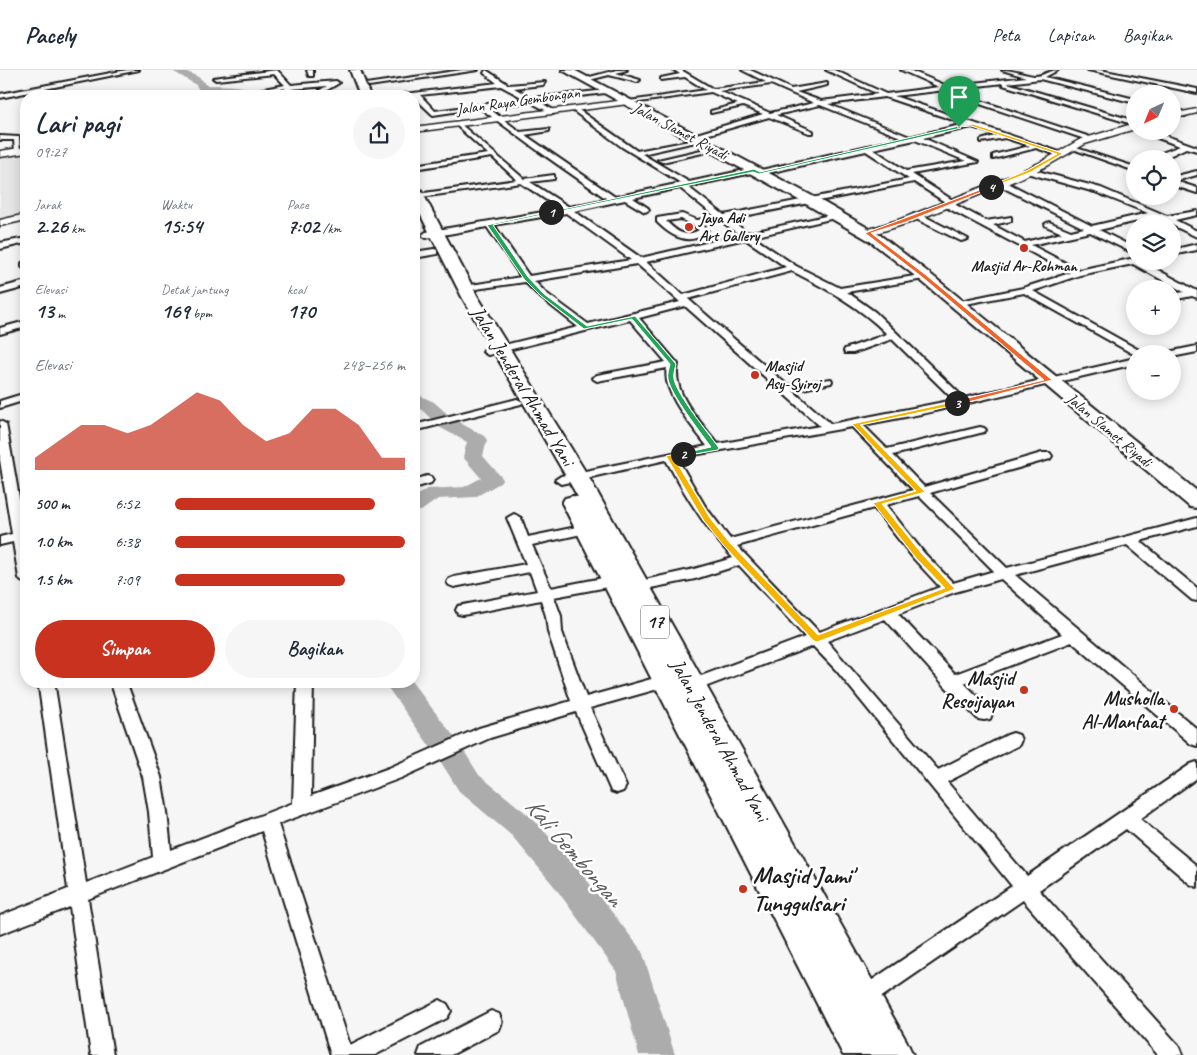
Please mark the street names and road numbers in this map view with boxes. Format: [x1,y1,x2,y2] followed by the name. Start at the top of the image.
[454,82,582,120] street label: Jalan Raya Gembongan
[628,97,733,165] street label: Jalan Slamet Riyadi
[465,301,582,472] street label: Jalan Jenderal Ahmad Yani
[1062,388,1157,473] street label: Jalan Slamet Riyadi
[641,606,669,638] road number: 17
[664,653,776,828] street label: Jalan Jenderal Ahmad Yani

